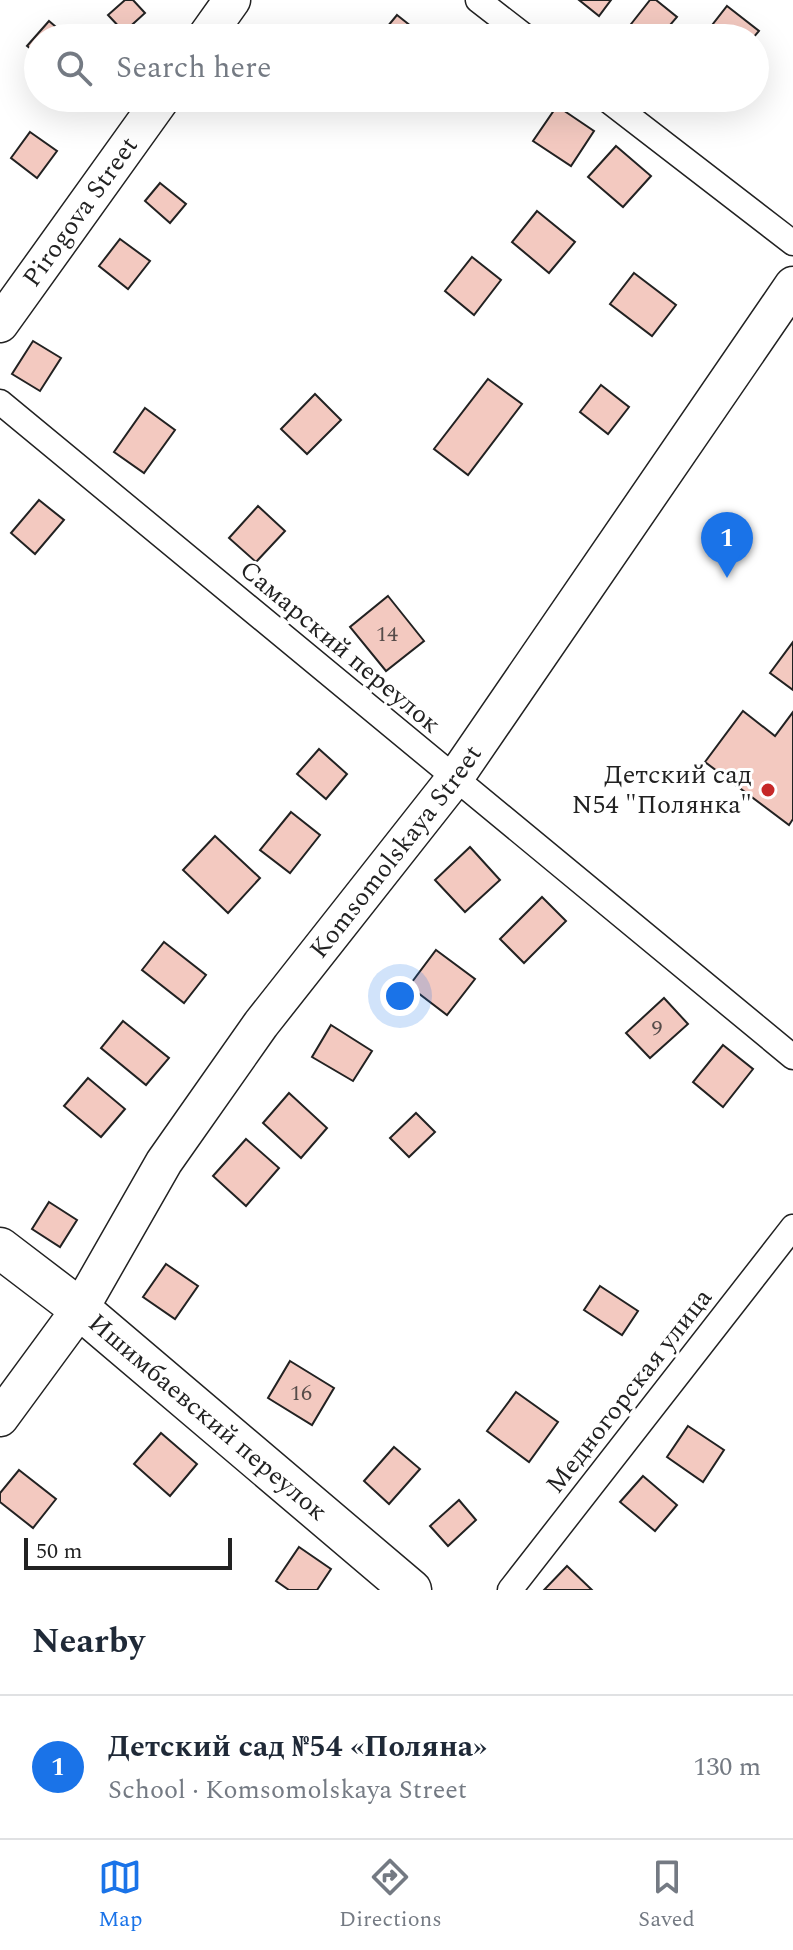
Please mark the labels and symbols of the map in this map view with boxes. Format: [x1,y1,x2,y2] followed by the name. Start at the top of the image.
[13,128,148,295] street label: Pirogova Street
[701,512,753,578] pin: 1
[230,551,450,743] street label: Самарский переулок
[376,618,398,651] house number: 14
[300,737,492,967] street label: Komsomolskaya Street
[572,755,752,825] place label: Детский сад N54 "Полянка"
[759,781,777,799] marker: Детский сад N54 "Полянка"
[380,976,420,1016] your location
[651,1012,663,1045] house number: 9
[536,1279,722,1502] street label: Медногорская улица
[79,1304,336,1531] street label: Ишимбаевский переулок
[290,1377,312,1410] house number: 16
[24,1534,232,1570] scale bar

